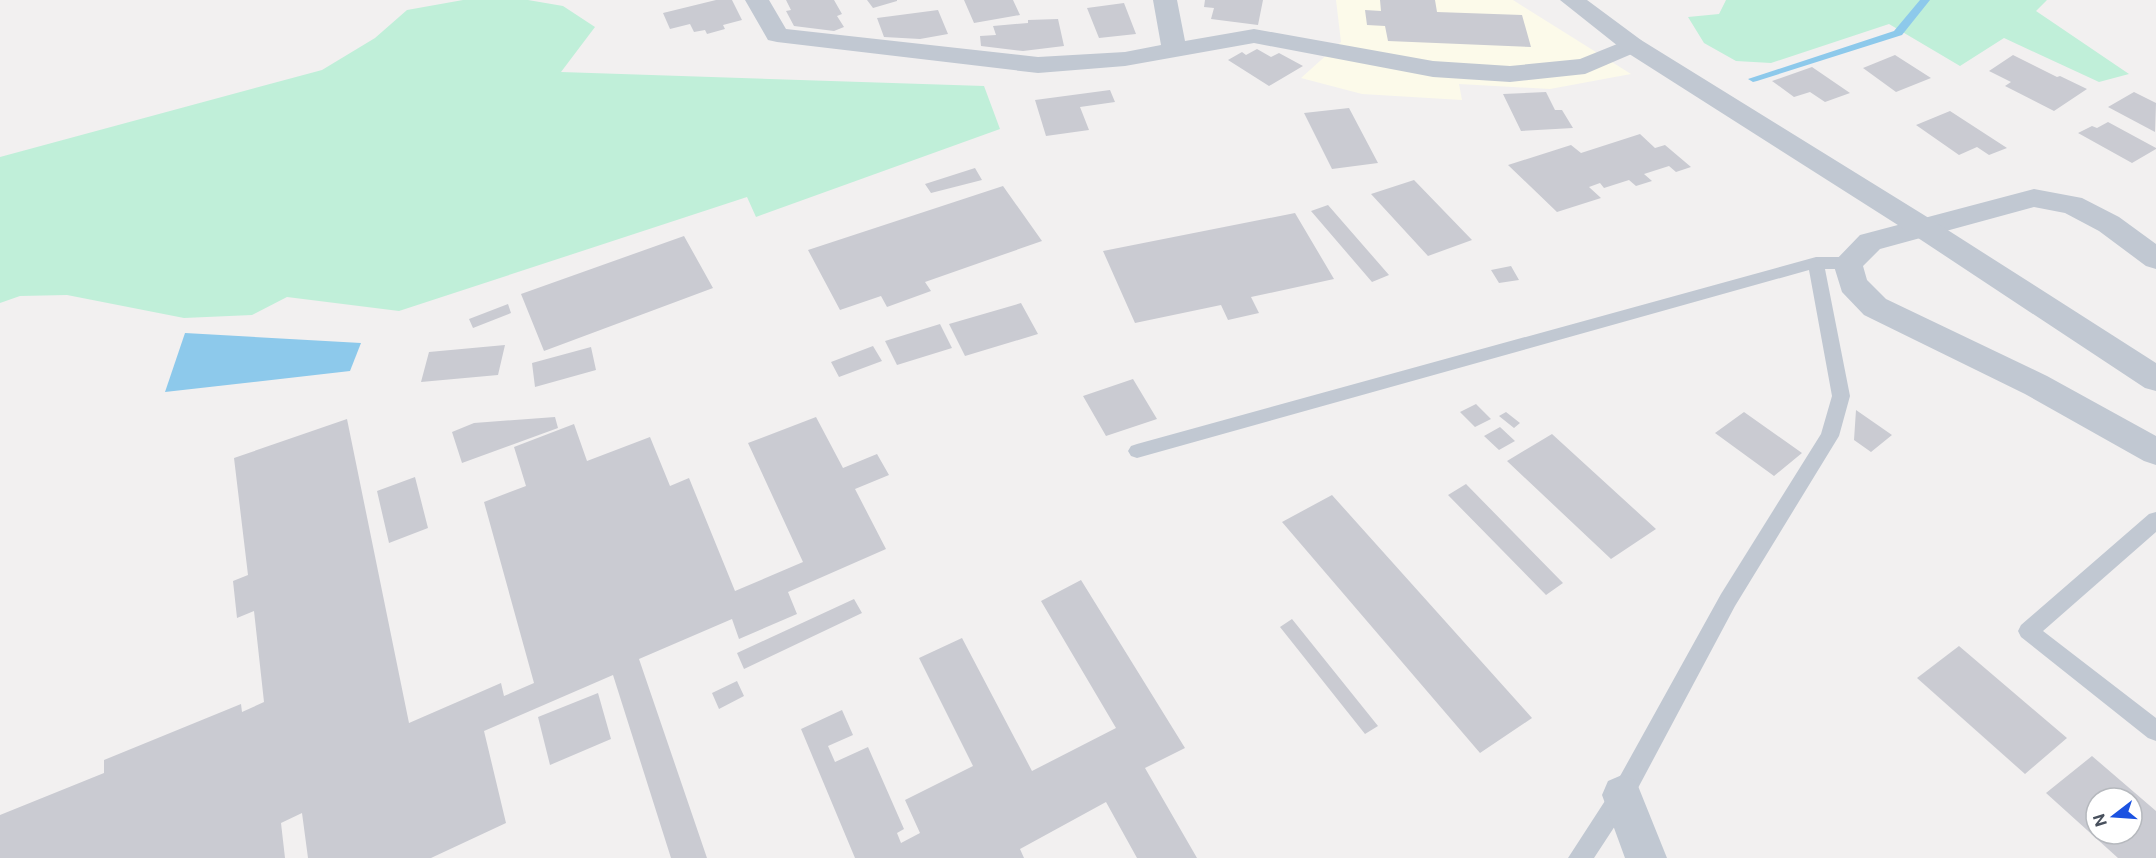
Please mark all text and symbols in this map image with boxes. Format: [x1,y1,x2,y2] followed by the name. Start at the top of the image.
[2084,786,2144,846] north arrow
[2089,811,2111,829] text: N

